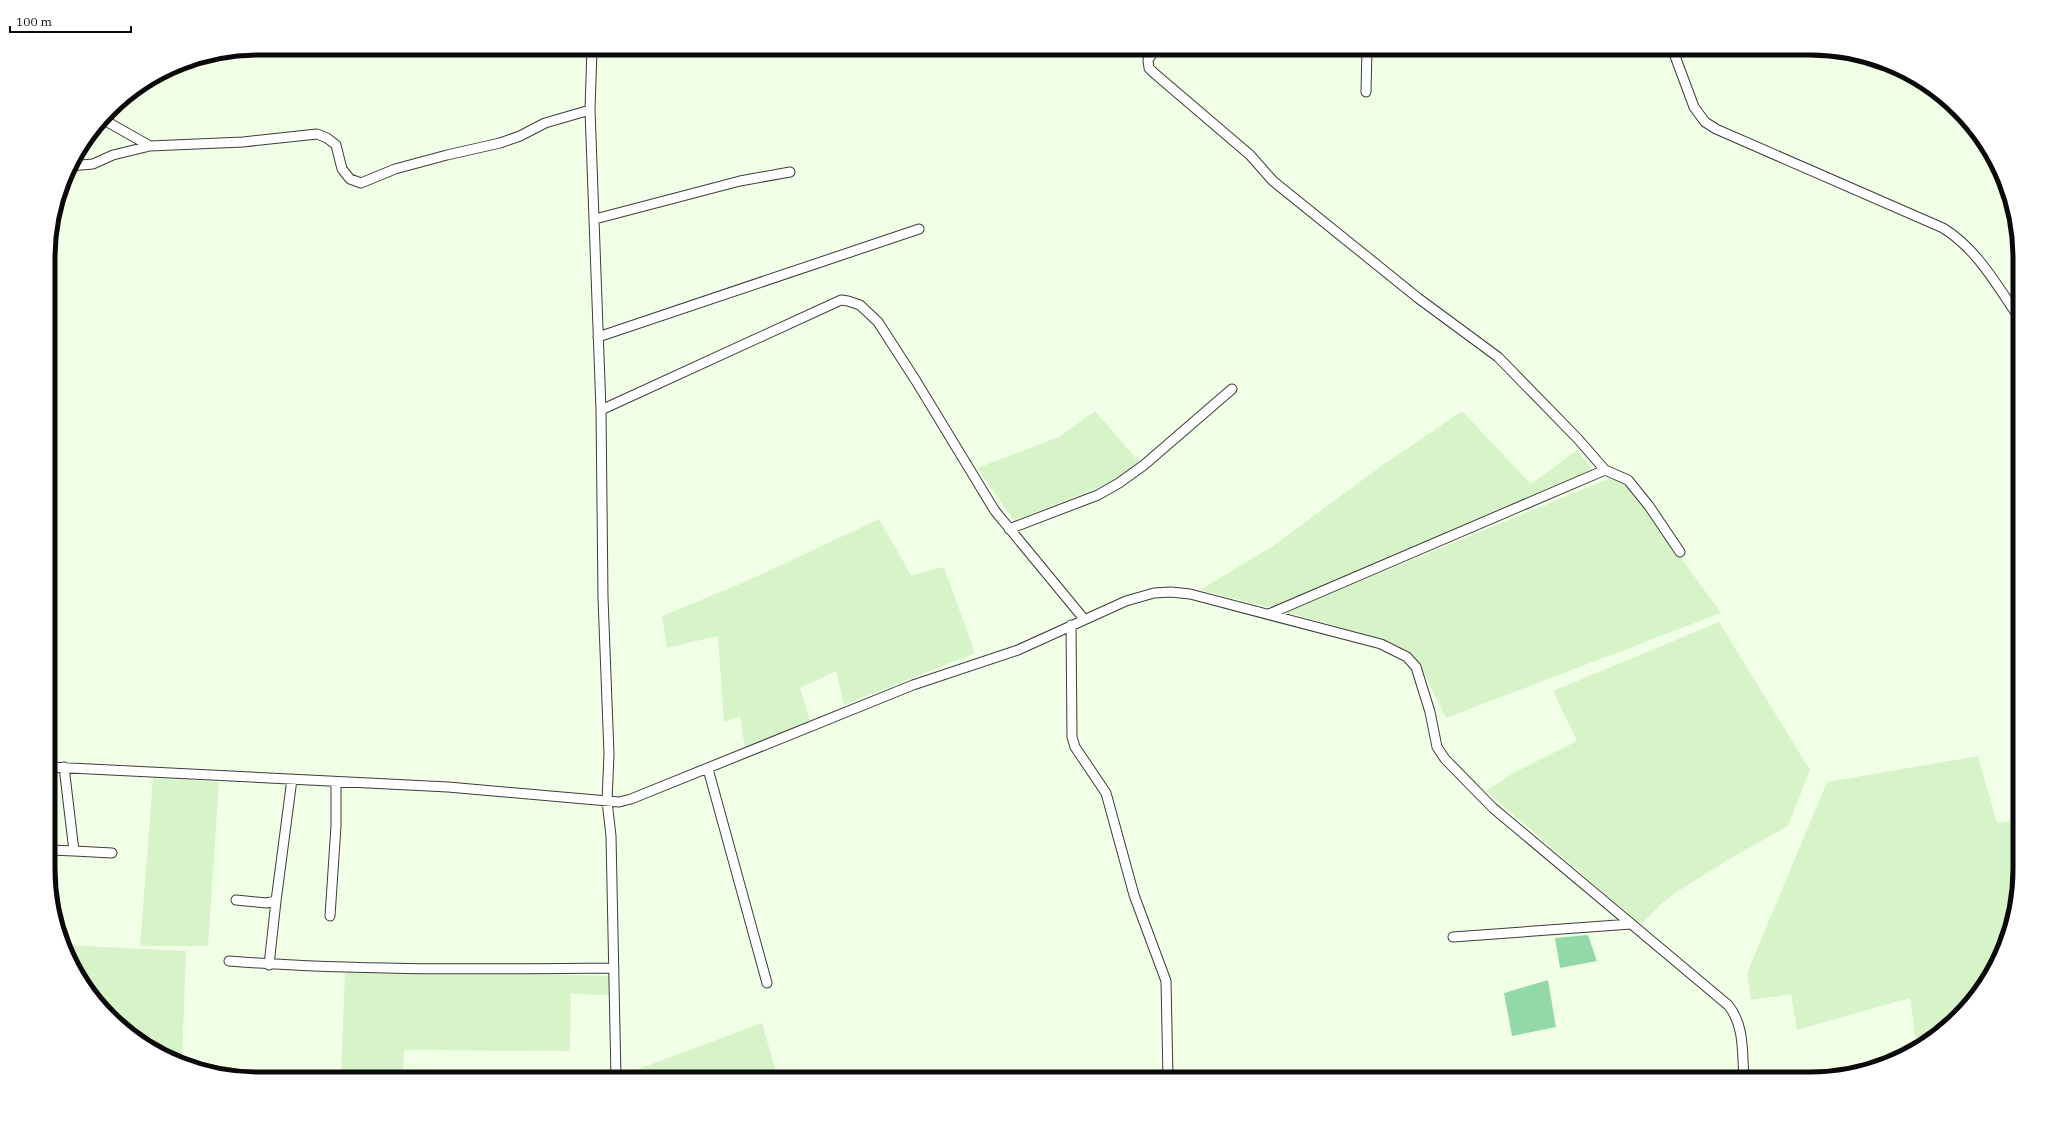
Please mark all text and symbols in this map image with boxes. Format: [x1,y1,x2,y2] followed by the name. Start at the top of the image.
[10,8,131,34] scale bar
[16,14,52,29] text: 100 m

